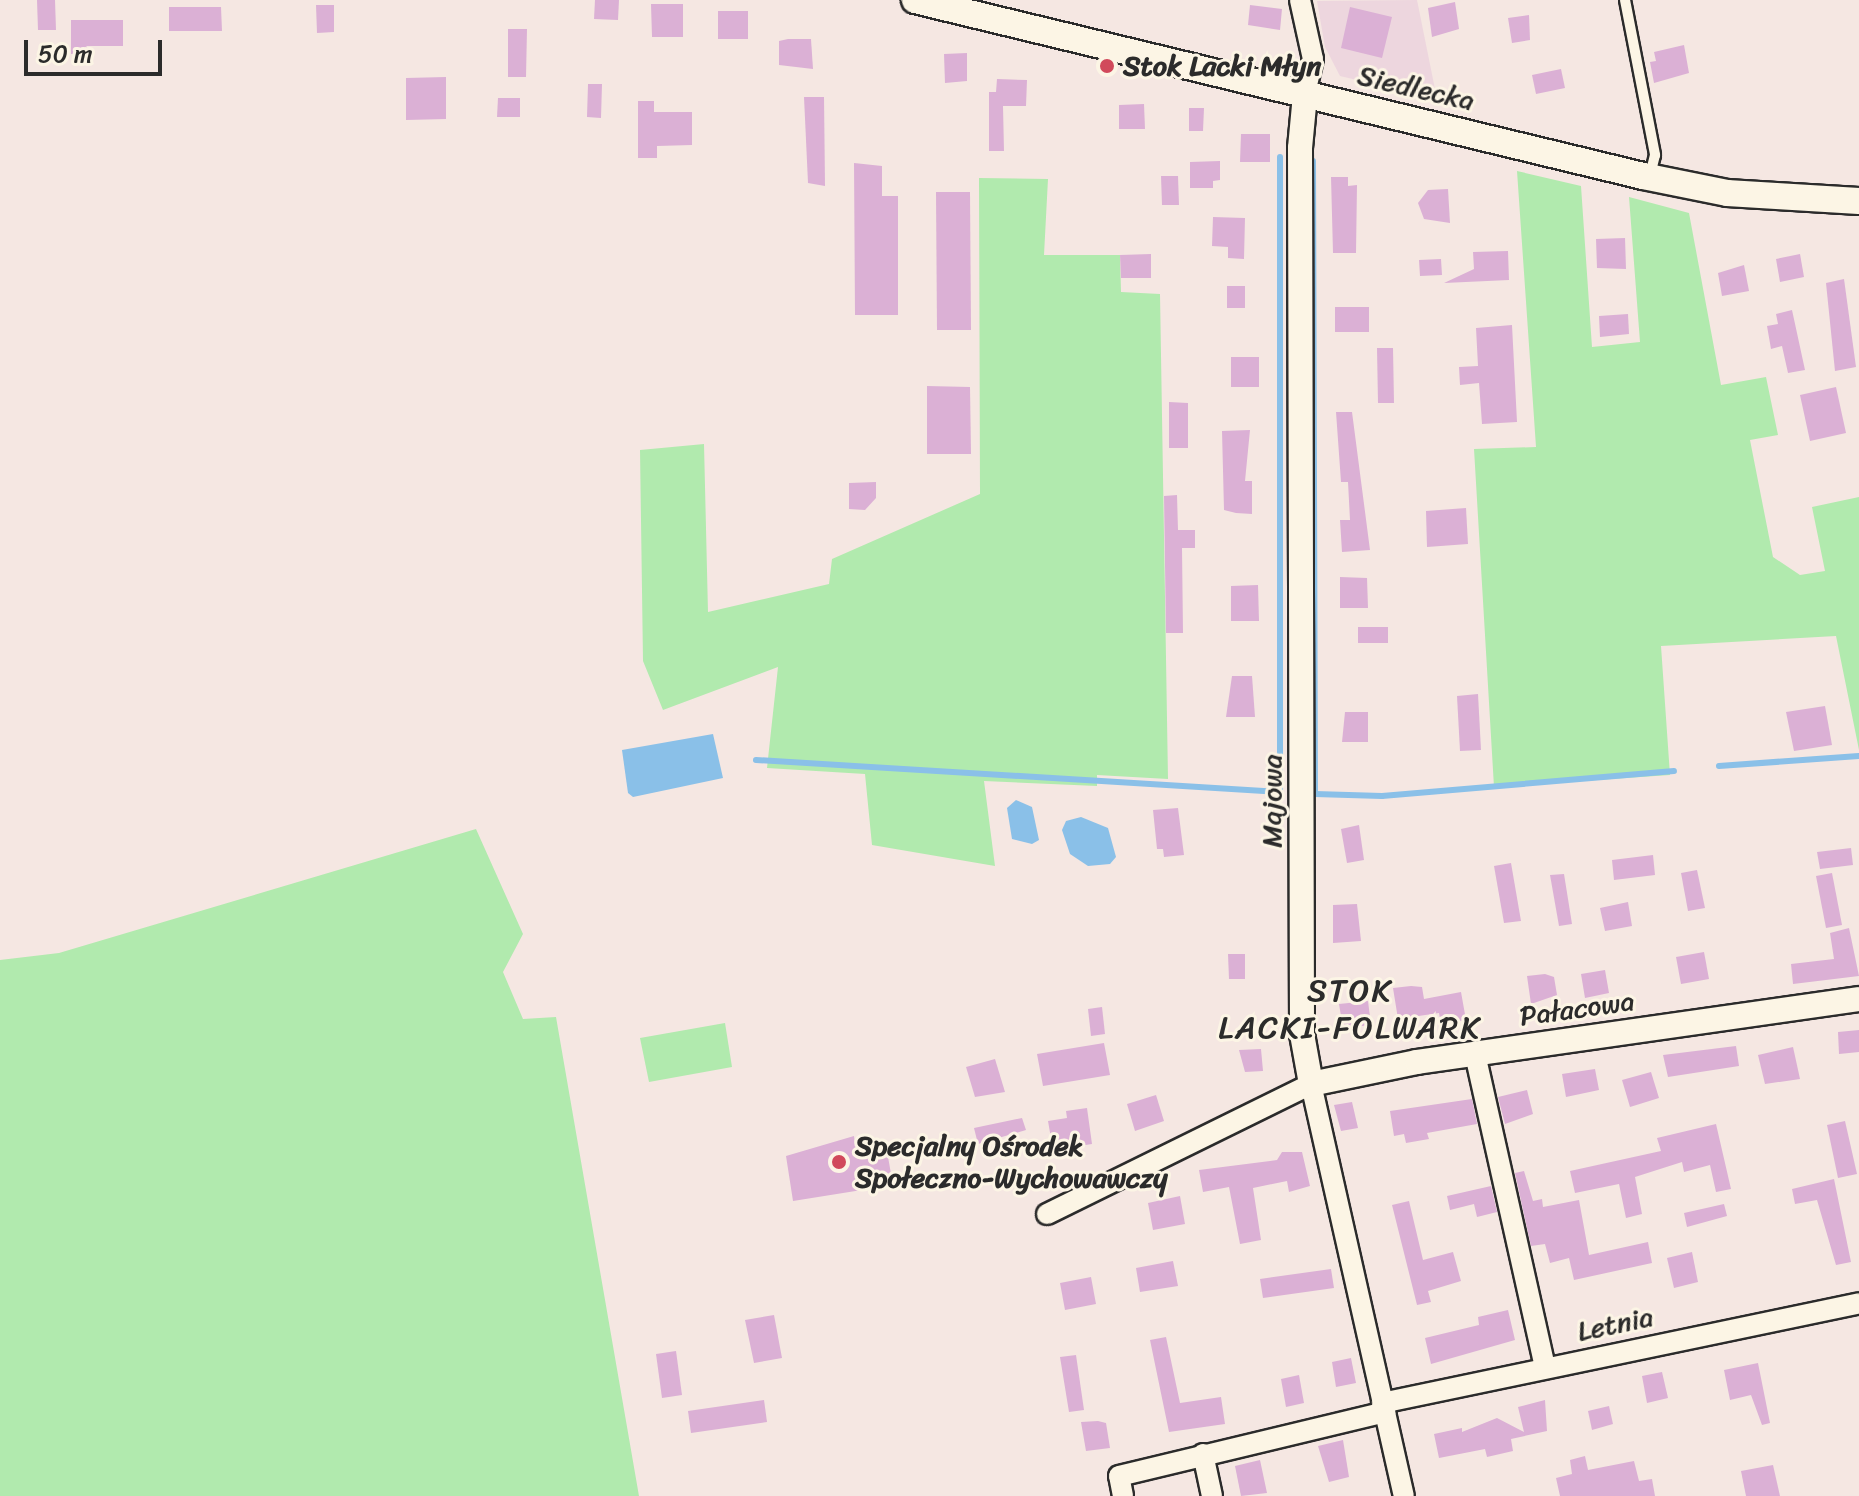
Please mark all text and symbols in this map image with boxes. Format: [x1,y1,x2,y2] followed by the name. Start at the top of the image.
[28,24,166,74] scale bar
[38,33,93,75] text: 50 m
[1123,49,1322,83] place label: Stok Lacki Młyn
[1098,57,1116,75] marker: Stok Lacki Młyn
[1354,58,1478,118] street label: Siedlecka
[1255,754,1289,848] street label: Majowa
[1218,973,1482,1048] district label: STOK LACKI-FOLWARK
[1517,984,1637,1034] street label: Pałacowa
[855,1129,1168,1195] place label: Specjalny Ośrodek Społeczno-Wychowawczy
[830,1153,848,1171] marker: Specjalny Ośrodek Społeczno-Wychowawczy
[1574,1300,1656,1348] street label: Letnia

